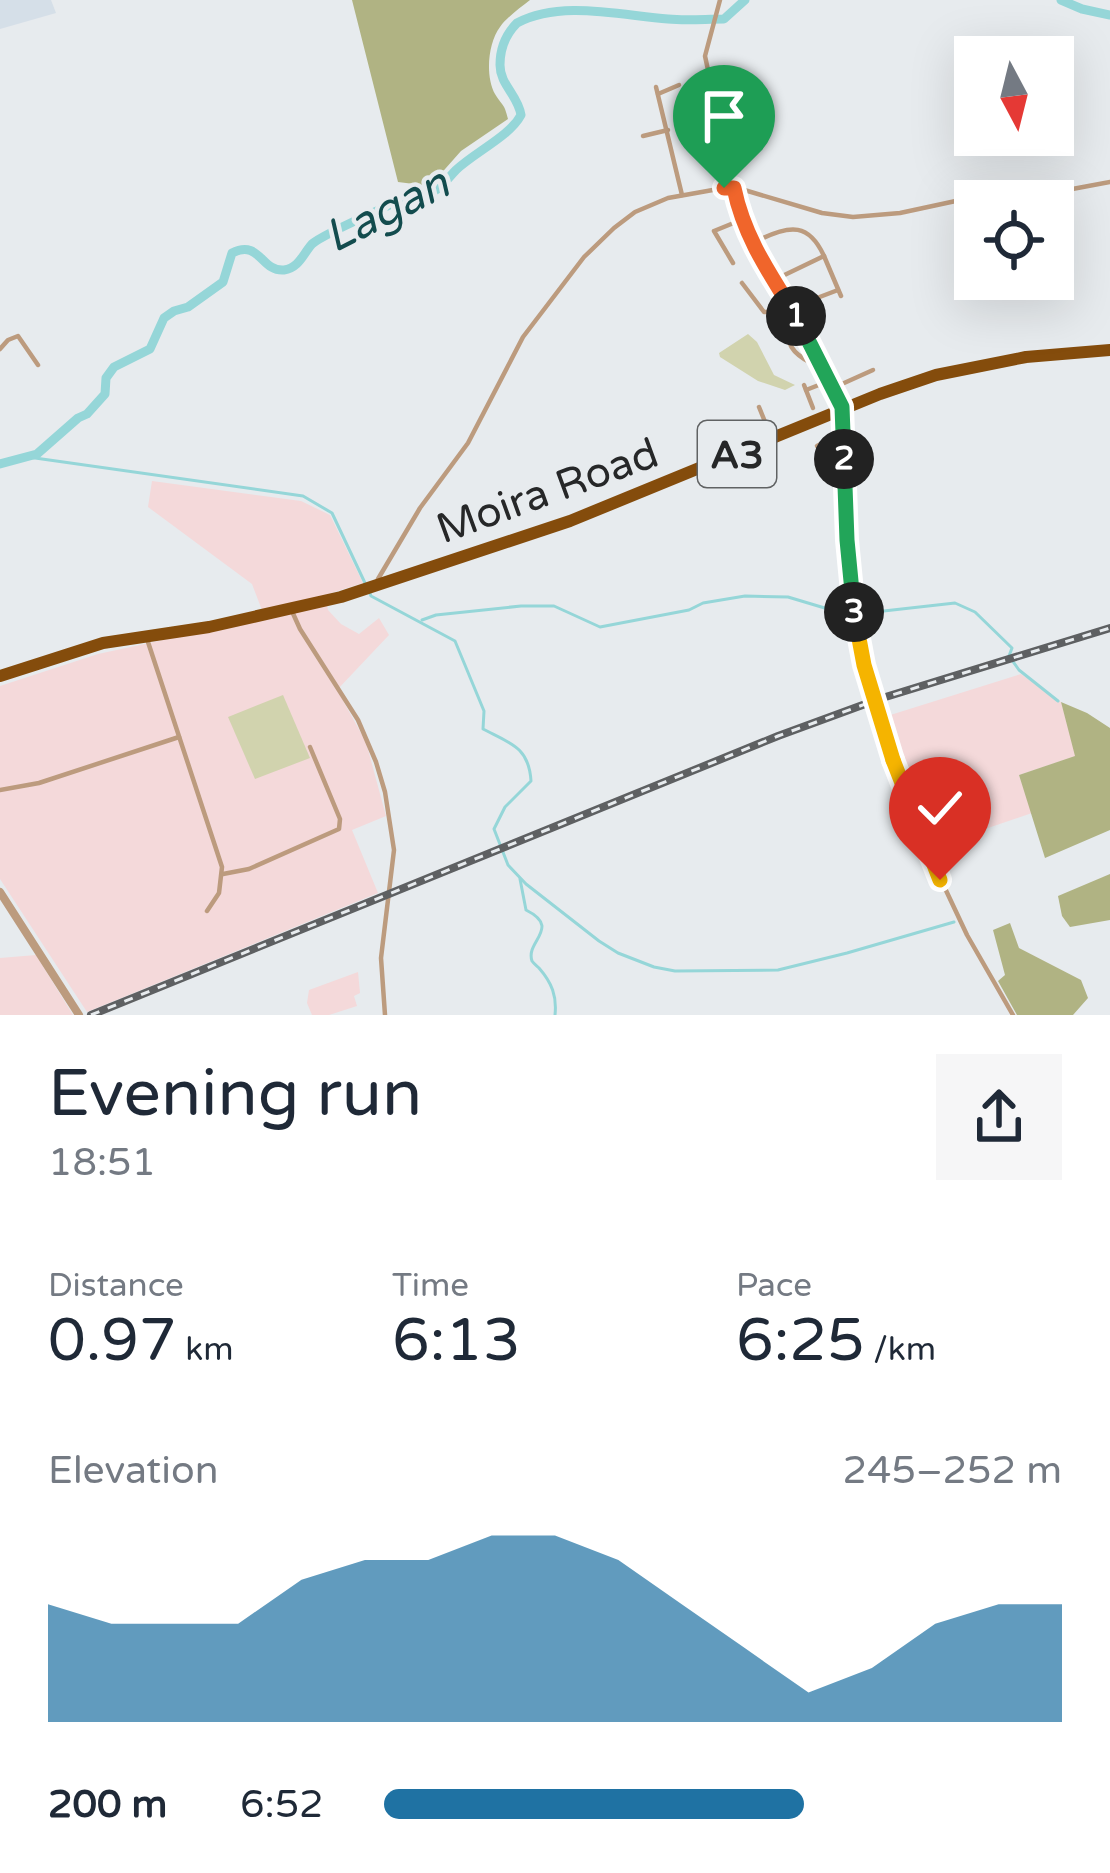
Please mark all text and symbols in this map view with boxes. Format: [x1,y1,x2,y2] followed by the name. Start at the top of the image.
[954,36,1074,156] north arrow
[954,36,1074,300] map controls
[673,65,775,188] pin
[691,83,757,149] icon: arrive
[316,156,460,265] water label: Lagan
[954,180,1074,300] button: locate
[766,286,826,346] pin: 1
[786,296,806,335] text: 1
[698,421,776,487] road number: A3
[430,428,665,555] street label: Moira Road
[814,429,874,489] pin: 2
[834,439,854,478] text: 2
[824,582,884,642] pin: 3
[844,592,864,631] text: 3
[889,757,991,880] pin
[907,775,973,841] icon: check
[48,1054,422,1134] text: Evening run
[936,1054,1062,1180] button: share
[48,1139,156,1186] text: 18:51
[48,1266,184,1305] text: Distance
[392,1266,469,1305] text: Time
[736,1266,812,1305] text: Pace
[48,1305,177,1377] text: 0.97
[392,1305,521,1377] text: 6:13
[736,1305,865,1377] text: 6:25
[177,1330,234,1369] text: km
[865,1330,936,1369] text: /km
[48,1447,218,1494] text: Elevation
[842,1447,1062,1494] text: 245–252 m
[48,1781,167,1828] text: 200 m
[240,1781,324,1828] text: 6:52

